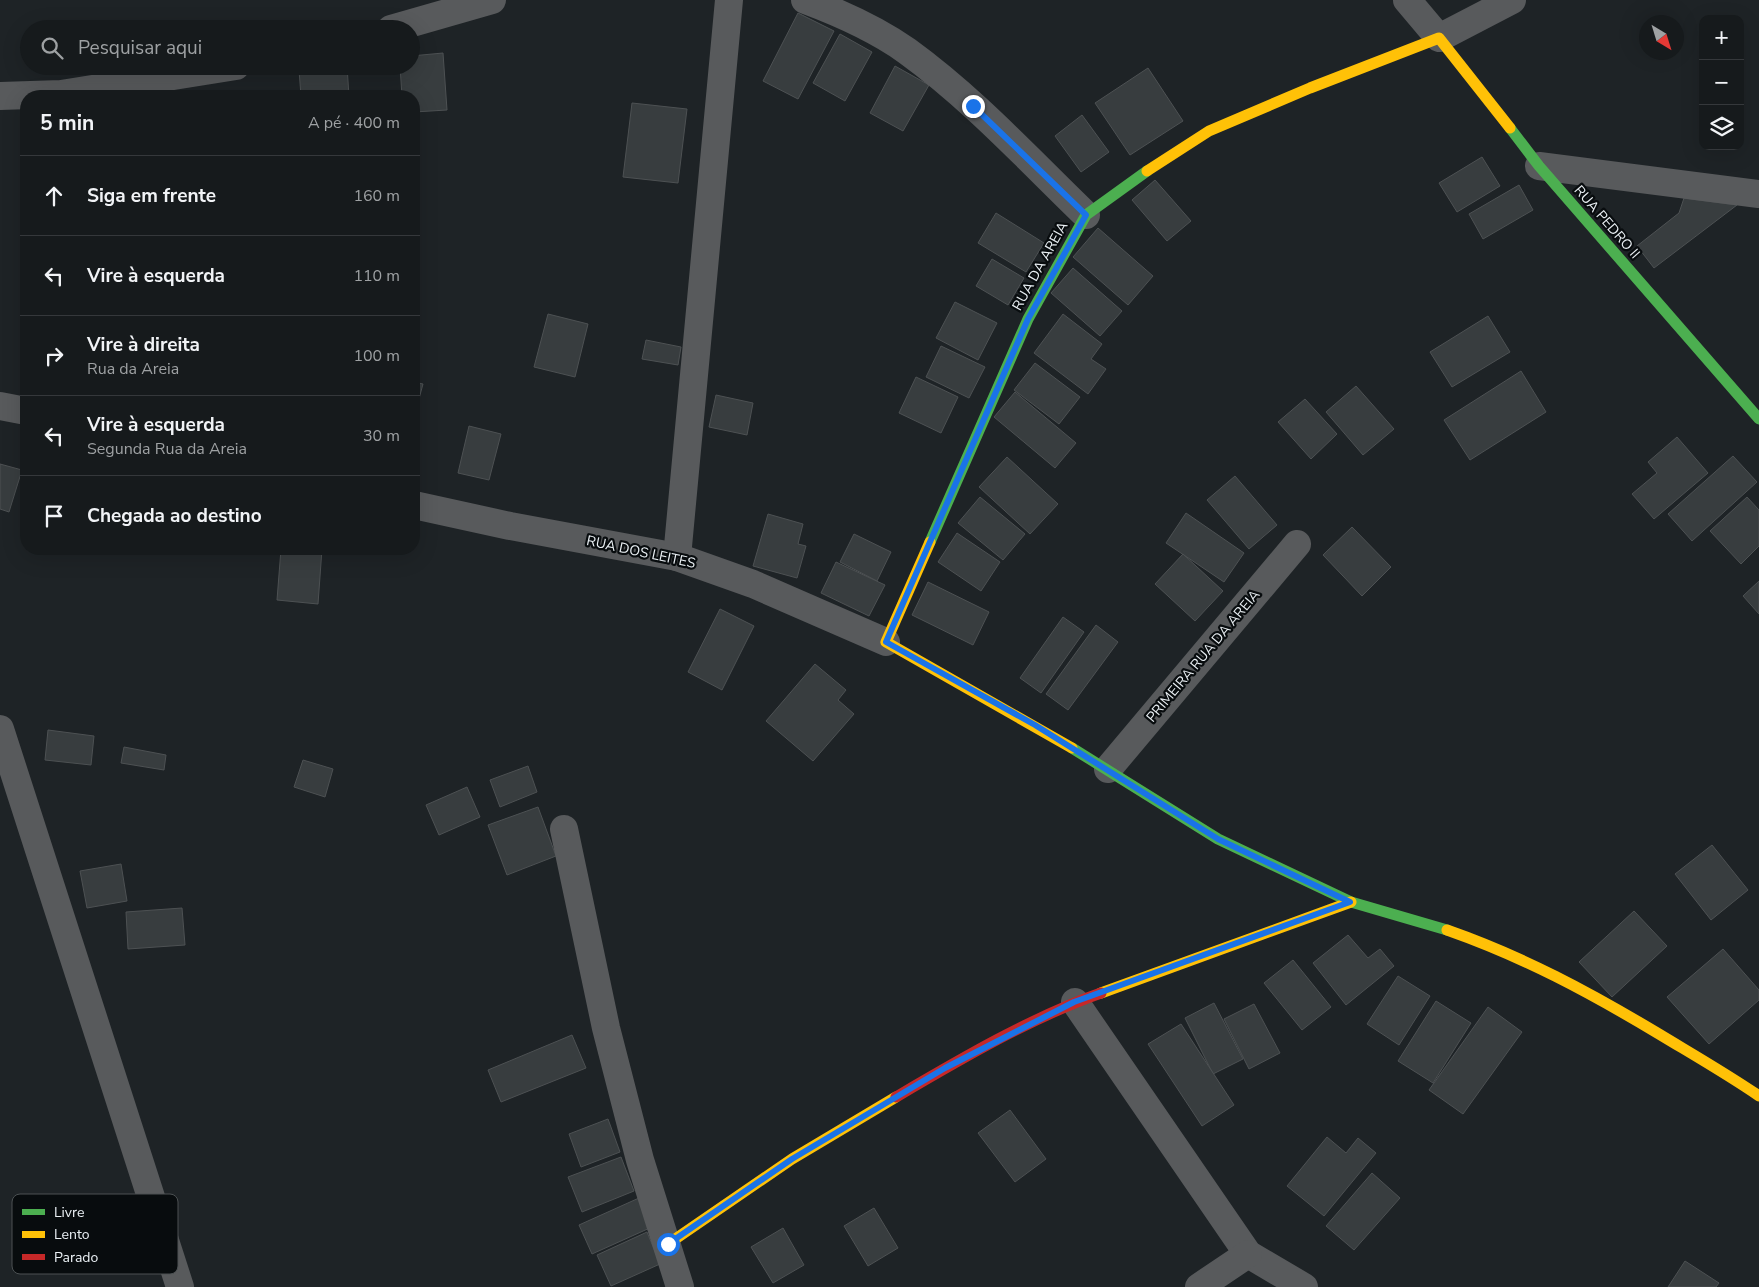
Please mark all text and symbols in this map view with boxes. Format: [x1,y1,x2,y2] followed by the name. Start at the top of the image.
[1639,15,1684,60] north arrow
[1699,15,1744,150] map controls
[1699,15,1744,60] button: +
[20,20,420,75] search box
[38,34,66,62] icon: search
[78,35,202,61] text: Pesquisar aqui
[1699,60,1744,105] button: −
[962,95,985,118] route end
[1699,105,1744,150] button: layers
[40,109,94,137] text: 5 min
[308,112,400,134] text: A pé · 400 m
[1570,181,1644,263] street label: RUA PEDRO II
[40,182,68,210] icon: ahead
[87,183,216,209] text: Siga em frente
[353,185,400,207] text: 160 m
[1008,218,1072,314] street label: RUA DA AREIA
[40,262,68,290] icon: left
[87,263,225,289] text: Vire à esquerda
[353,265,400,287] text: 110 m
[87,332,200,358] text: Vire à direita
[40,342,68,370] icon: right
[353,345,400,367] text: 100 m
[87,358,179,380] text: Rua da Areia
[87,412,225,438] text: Vire à esquerda
[40,422,68,450] icon: left
[363,425,400,447] text: 30 m
[87,438,247,460] text: Segunda Rua da Areia
[40,502,68,530] icon: arrive
[87,503,262,529] text: Chegada ao destino
[585,531,698,573] street label: RUA DOS LEITES
[1142,586,1264,726] street label: PRIMEIRA RUA DA AREIA
[12,1194,178,1274] legend
[54,1203,84,1222] text: Livre
[54,1225,90,1244] text: Lento
[657,1233,680,1256] route start
[54,1248,98,1267] text: Parado

